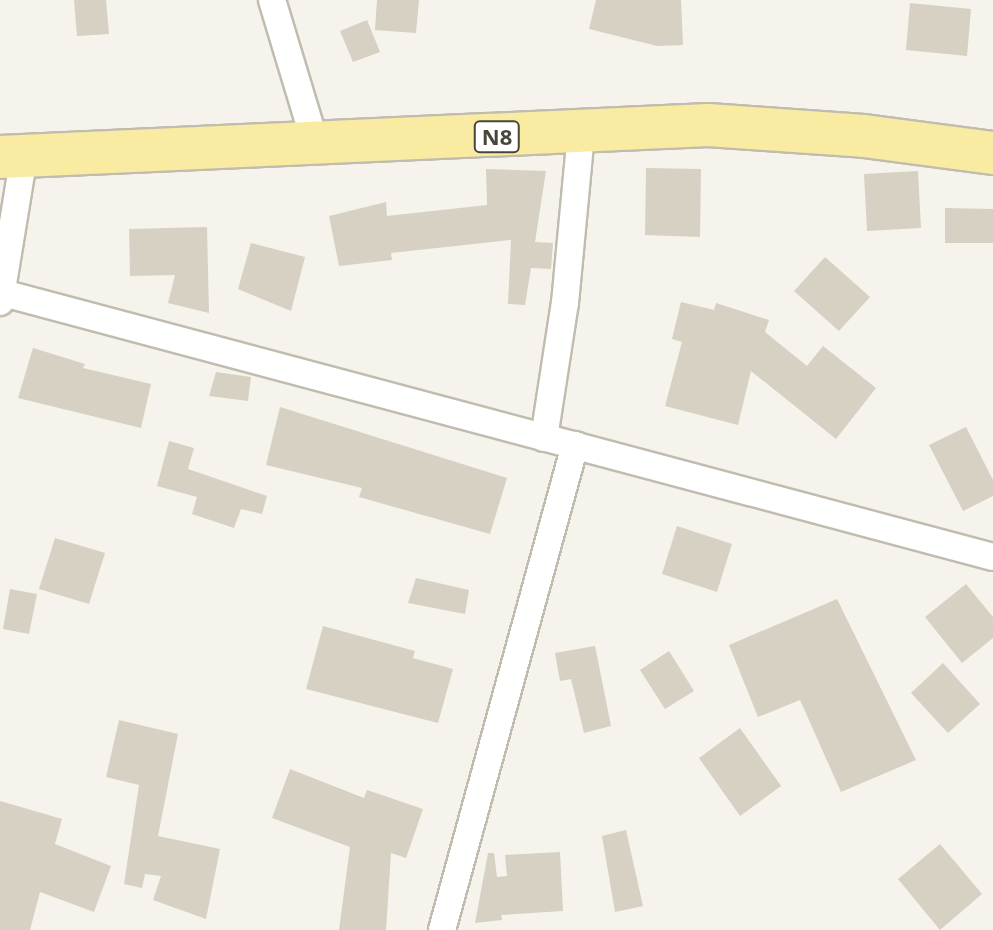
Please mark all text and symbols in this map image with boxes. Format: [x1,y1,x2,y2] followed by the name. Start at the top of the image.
[473,119,521,155] road number: N8

